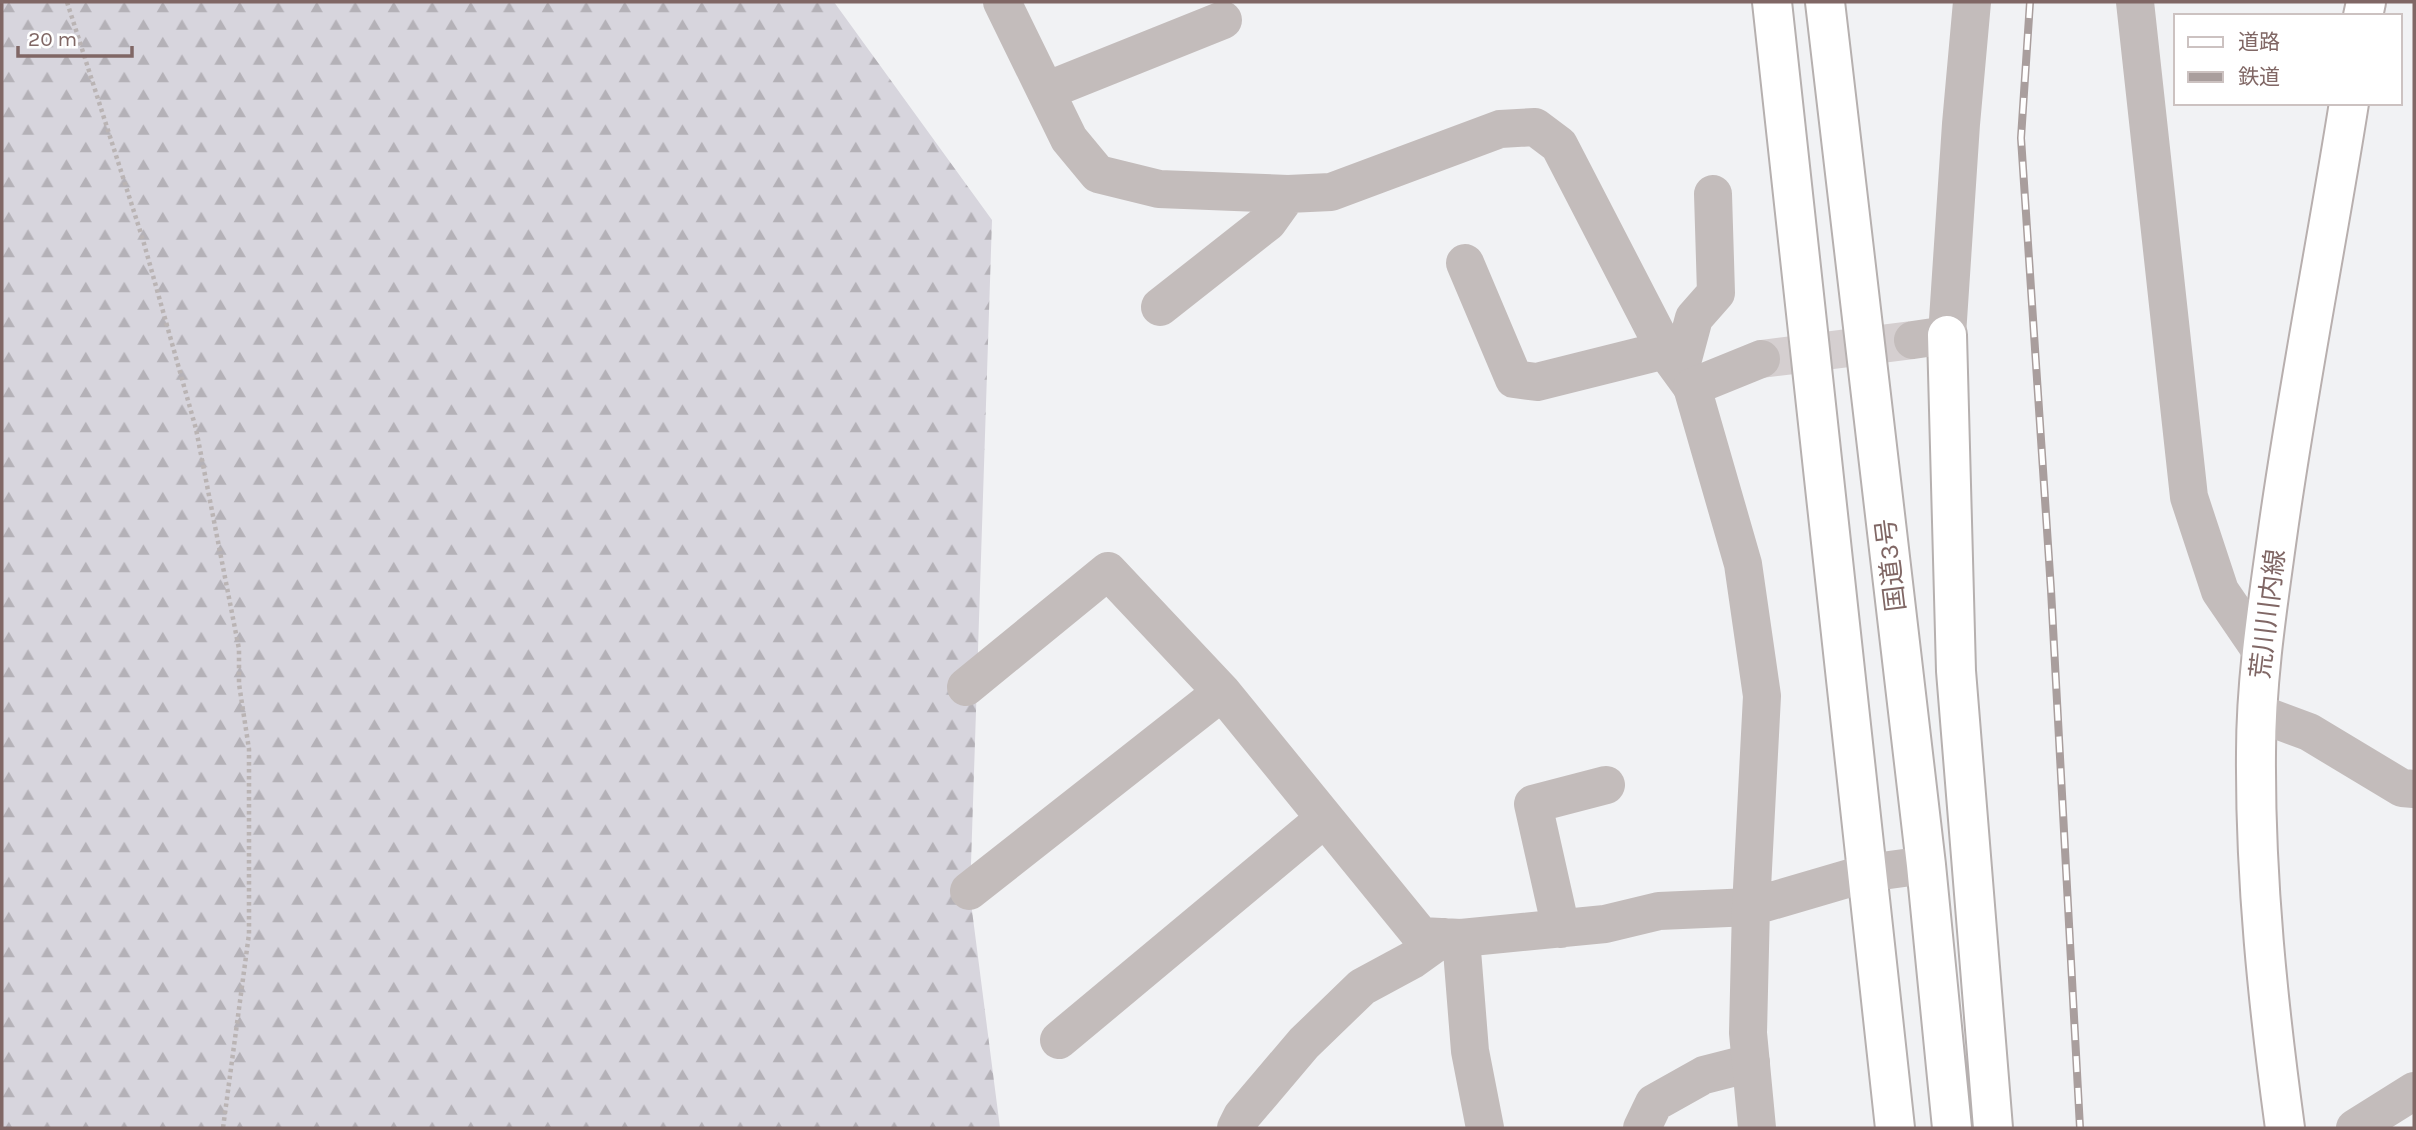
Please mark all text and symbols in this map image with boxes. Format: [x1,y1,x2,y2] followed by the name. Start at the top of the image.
[18,14,131,58] scale bar
[2174,14,2402,105] legend
[28,27,77,51] text: 20 m
[2238,30,2280,54] text: 道路
[2238,65,2280,89] text: 鉄道
[1870,517,1912,613] street label: 国道3号
[2245,548,2291,680] street label: 荒川川内線

